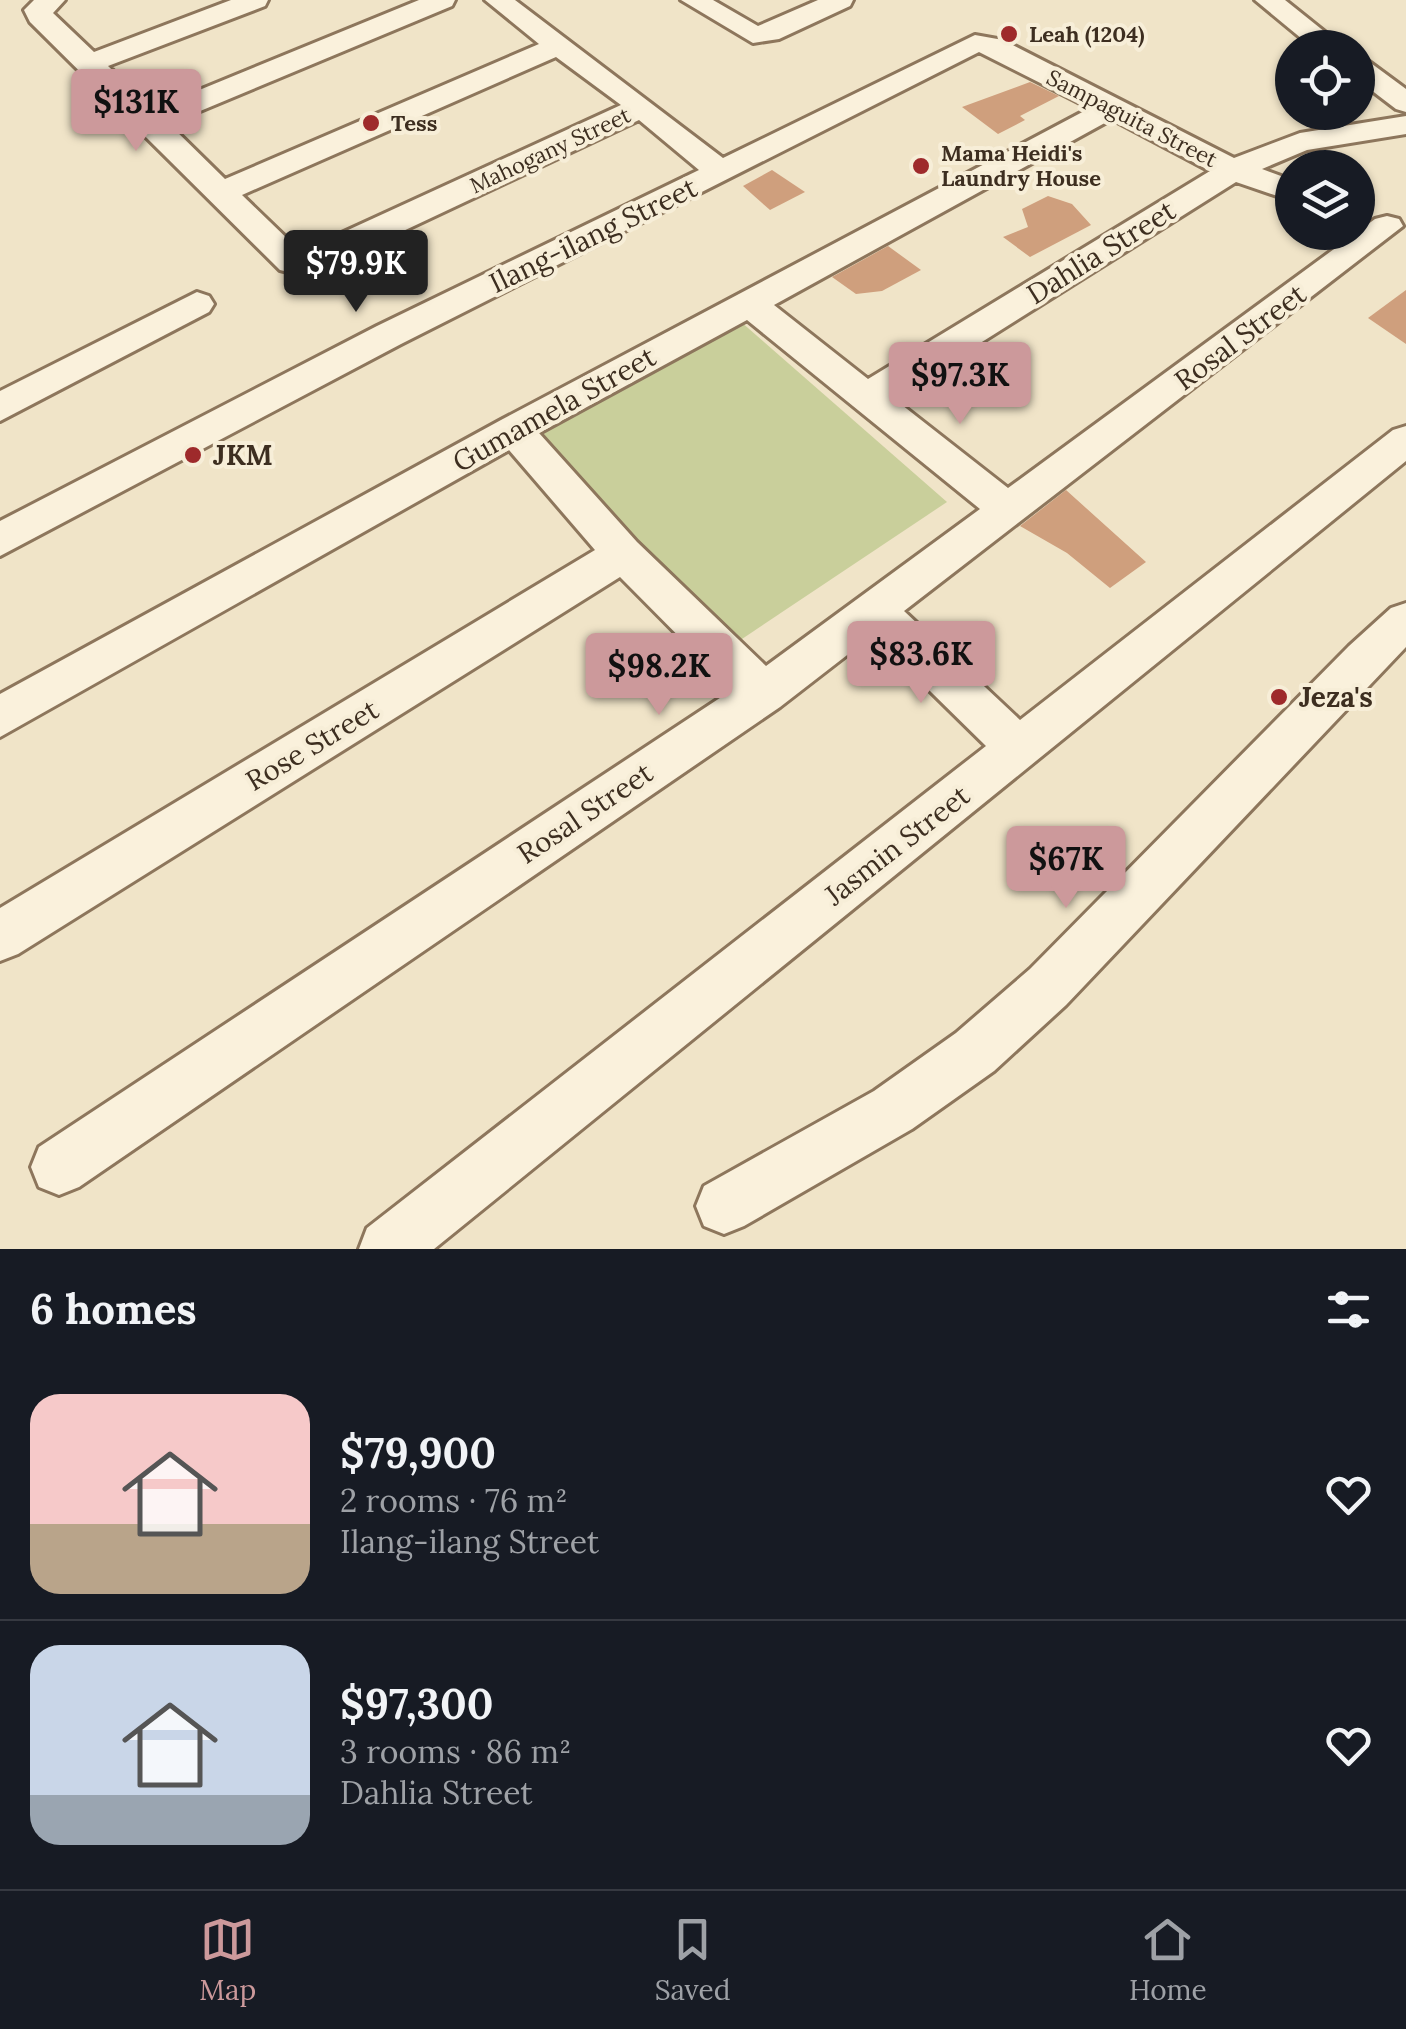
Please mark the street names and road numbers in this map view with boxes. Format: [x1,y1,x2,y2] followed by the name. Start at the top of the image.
[1042,63,1222,173] street label: Sampaguita Street
[465,100,635,199] street label: Mahogany Street
[483,169,703,301] street label: Ilang-ilang Street
[1020,192,1182,312] street label: Dahlia Street
[1167,276,1313,398] street label: Rosal Street
[446,338,662,480] street label: Gumamela Street
[239,691,385,799] street label: Rose Street
[510,754,660,871] street label: Rosal Street
[817,777,977,913] street label: Jasmin Street

